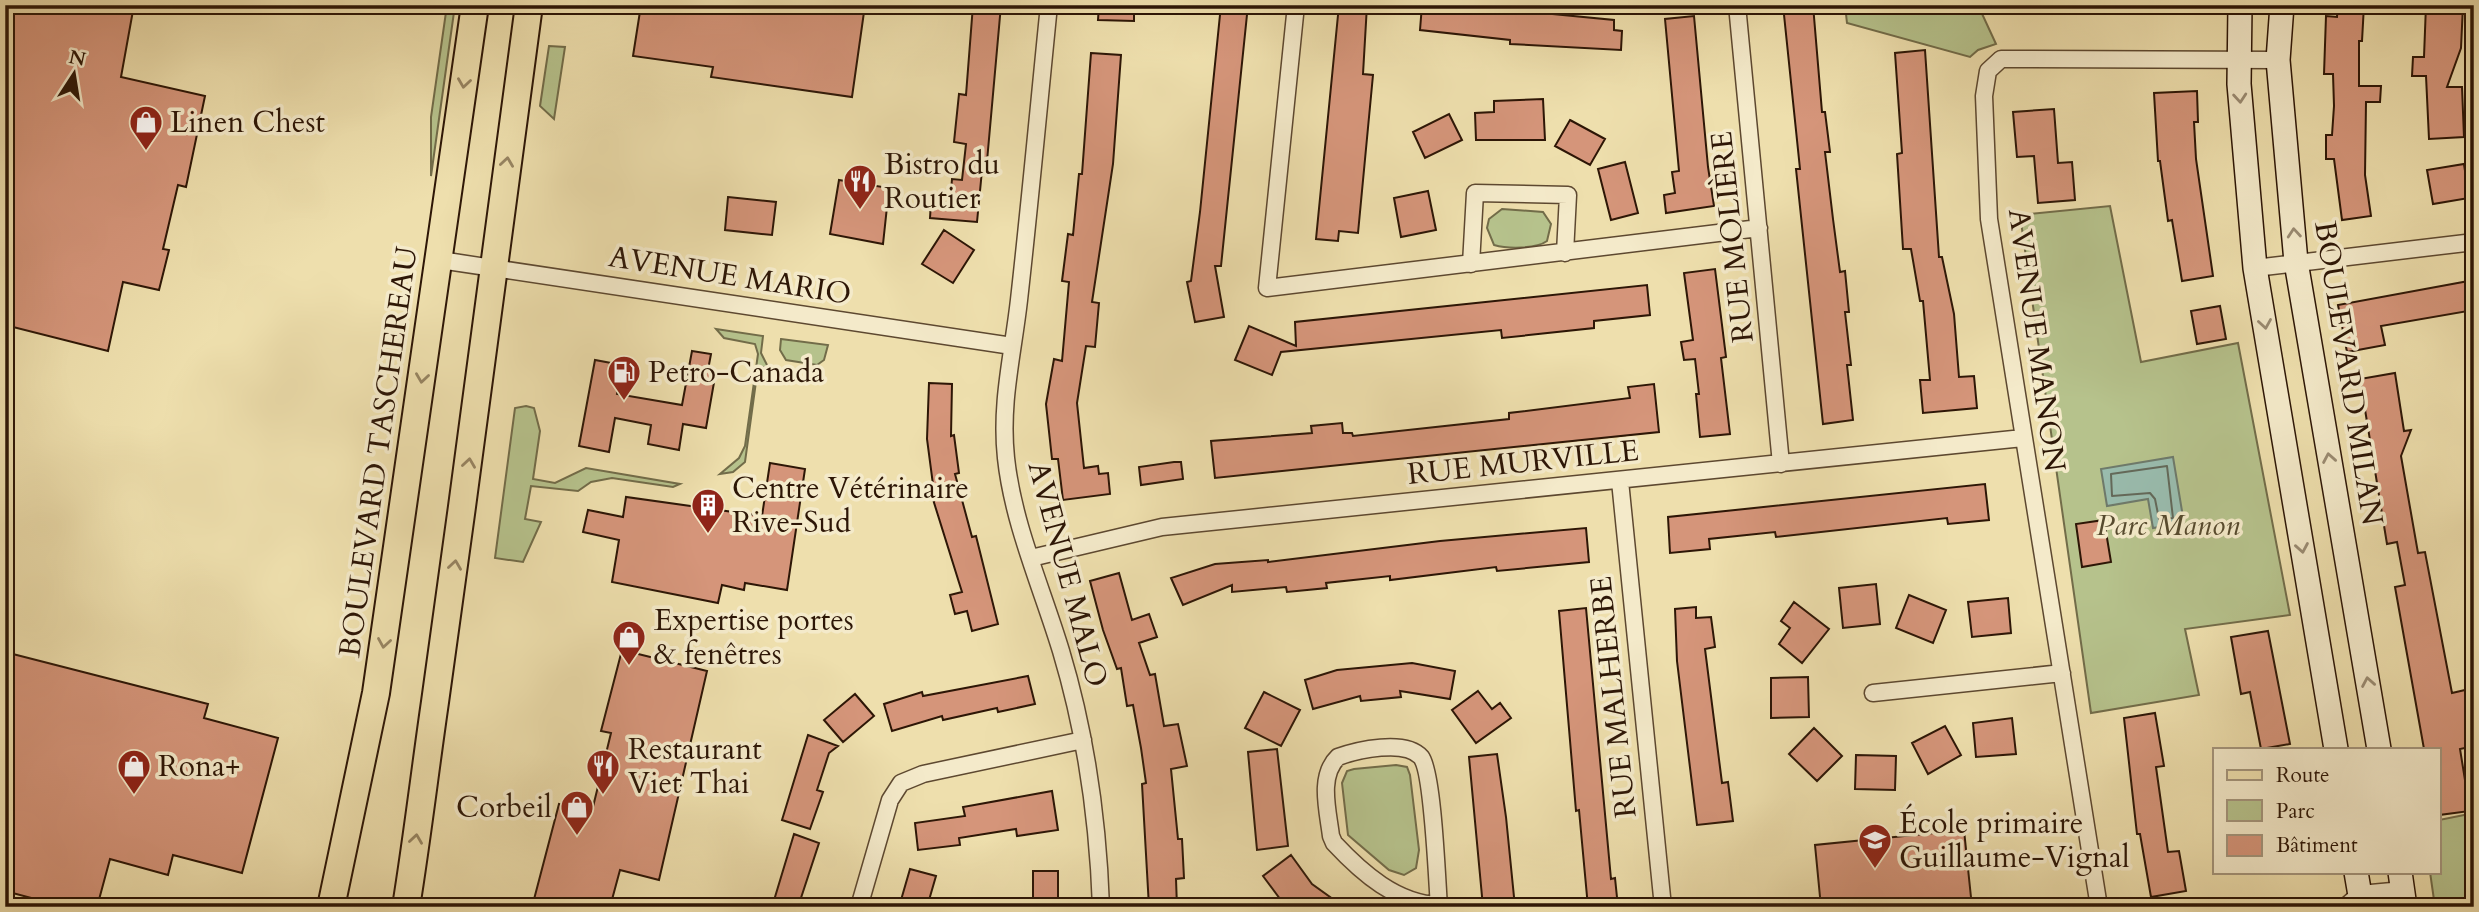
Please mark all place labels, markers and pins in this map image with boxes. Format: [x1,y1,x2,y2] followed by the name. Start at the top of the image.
[170,102,325,143] place label: Linen Chest
[127,103,165,152] shop icon: Linen Chest
[884,144,1000,219] place label: Bistro du Routier
[841,162,879,211] restaurant icon: Bistro du Routier
[648,352,824,393] place label: Petro-Canada
[605,353,643,402] fuel station icon: Petro-Canada
[732,468,969,543] place label: Centre Vétérinaire Rive-Sud
[689,486,727,535] building icon: Centre Vétérinaire Rive-Sud
[654,600,854,675] place label: Expertise portes & fenêtres
[610,618,648,667] shop icon: Expertise portes & fenêtres
[628,729,762,804] place label: Restaurant Viet Thai
[158,746,240,787] place label: Rona+
[115,747,153,796] shop icon: Rona+
[584,747,622,796] restaurant icon: Restaurant Viet Thai
[456,787,552,828] place label: Corbeil
[558,788,596,837] shop icon: Corbeil
[1899,803,2130,878] place label: École primaire Guillaume-Vignal
[1856,821,1894,870] school or university icon: École primaire Guillaume-Vignal

